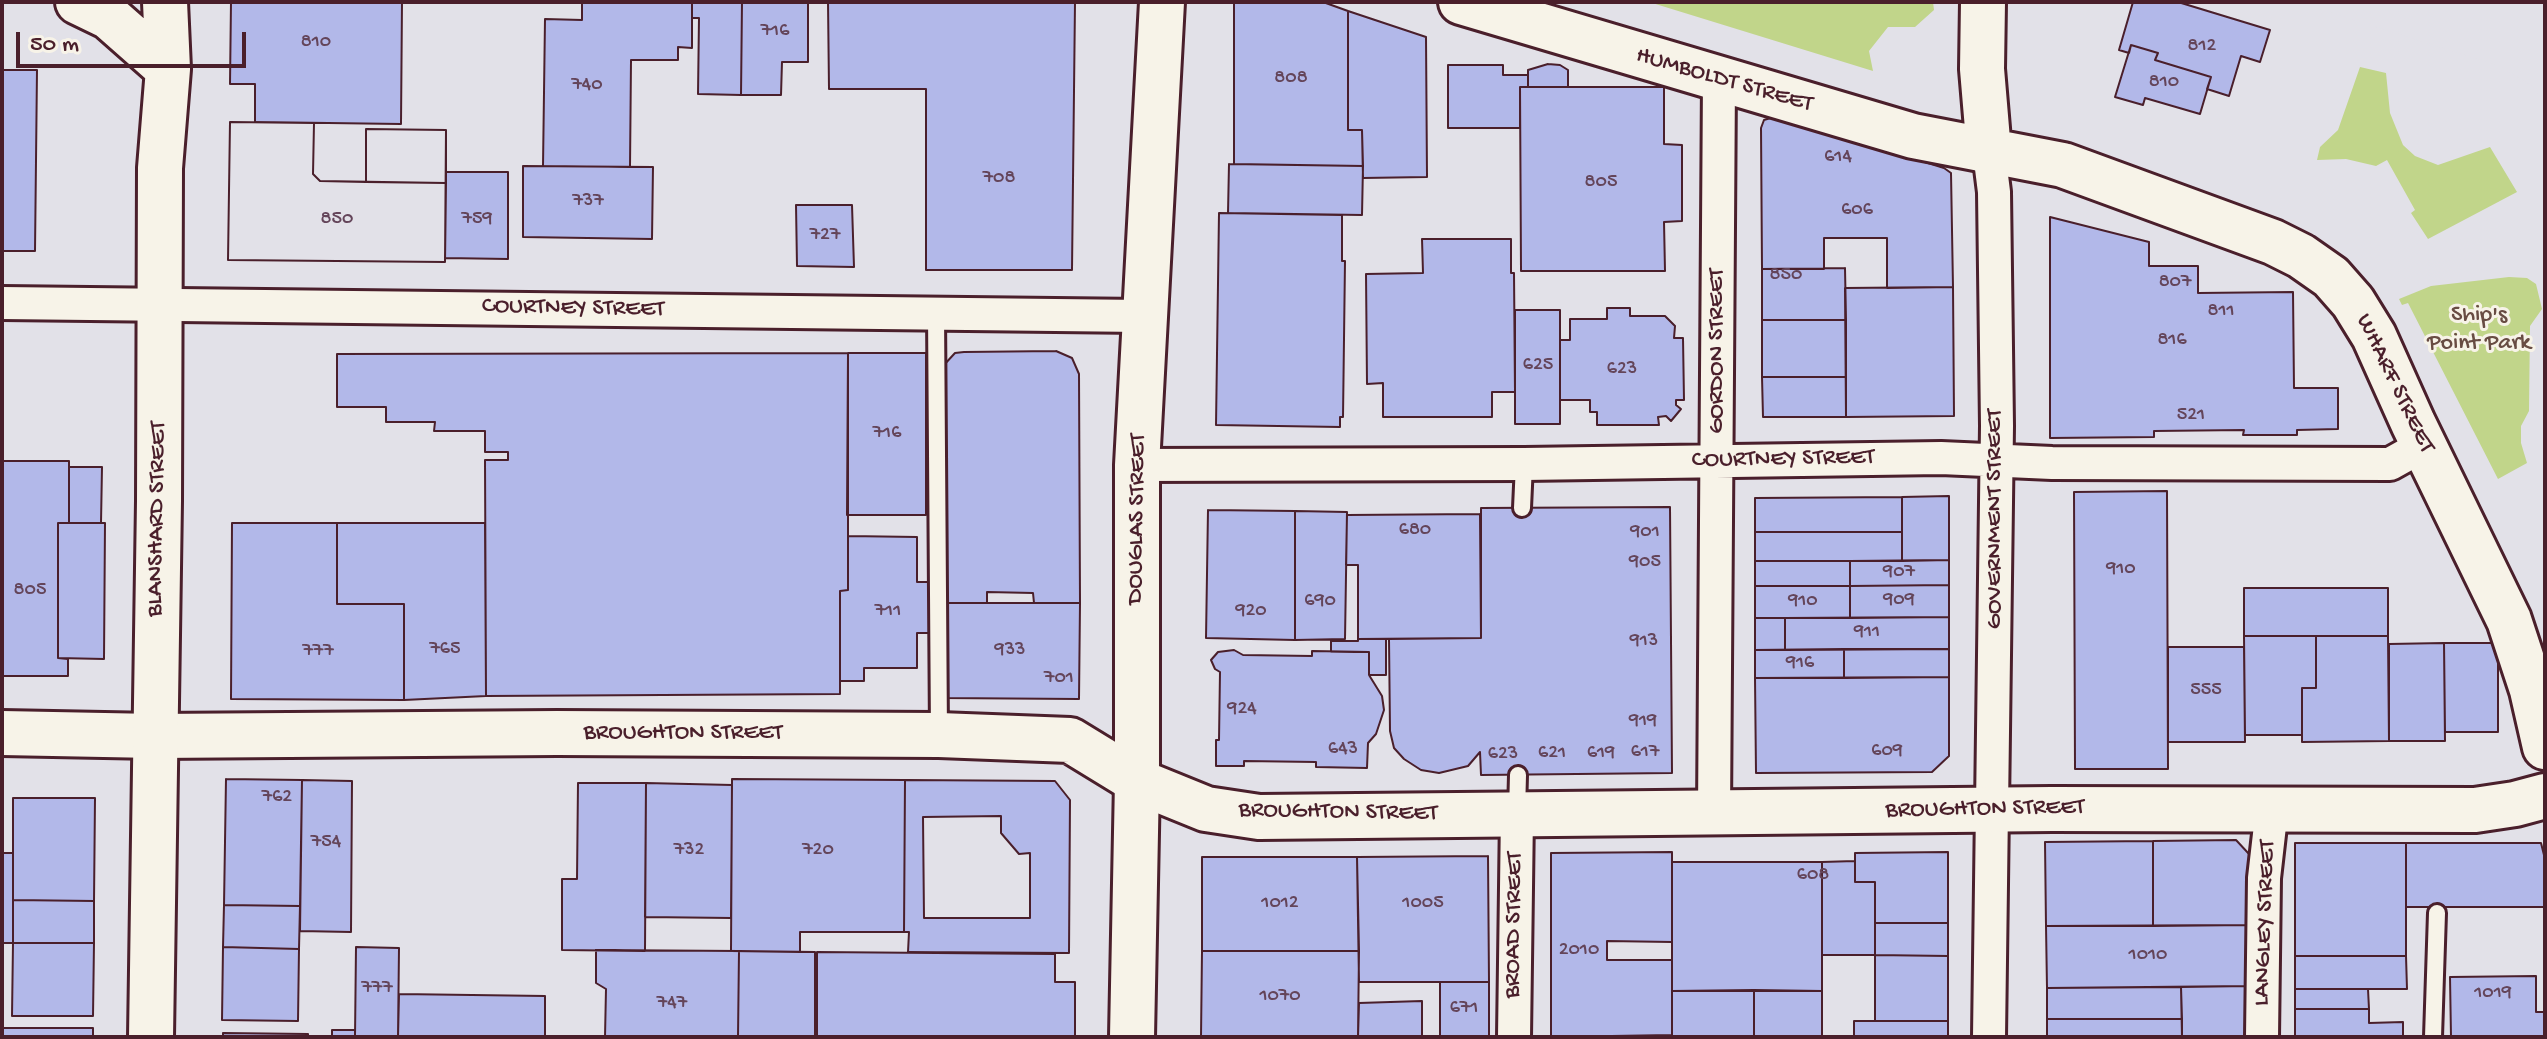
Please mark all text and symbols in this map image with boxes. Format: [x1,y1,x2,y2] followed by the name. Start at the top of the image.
[20,16,250,66] scale bar
[761,20,789,44] house number: 716
[30,31,79,60] text: 50 m
[301,31,331,55] house number: 810
[2188,35,2216,59] house number: 812
[1632,42,1816,120] street label: HUMBOLDT STREET
[1274,67,1308,91] house number: 808
[2149,71,2179,95] house number: 810
[571,74,603,98] house number: 740
[1824,146,1852,170] house number: 614
[983,167,1015,191] house number: 708
[1585,171,1617,195] house number: 805
[572,190,604,214] house number: 737
[1841,199,1873,223] house number: 606
[321,208,353,232] house number: 850
[462,208,492,232] house number: 759
[810,224,840,248] house number: 727
[1770,264,1802,288] house number: 850
[1704,268,1732,434] street label: GORDON STREET
[2159,271,2191,295] house number: 807
[481,293,665,325] street label: COURTNEY STREET
[2207,300,2235,324] house number: 811
[2427,302,2531,358] park label: Ship's Point Park
[2348,310,2440,458] street label: WHARF STREET
[2157,329,2187,353] house number: 816
[1523,354,1553,378] house number: 625
[1607,358,1637,382] house number: 623
[2177,404,2205,428] house number: 521
[1982,409,2010,629] street label: GOVERNMENT STREET
[142,421,174,617] street label: BLANSHARD STREET
[873,422,901,446] house number: 716
[1122,433,1154,605] street label: DOUGLAS STREET
[1691,444,1875,476] street label: COURTNEY STREET
[1399,519,1431,543] house number: 680
[1630,521,1660,545] house number: 901
[1629,551,1661,575] house number: 905
[2106,558,2136,582] house number: 910
[1883,561,1915,585] house number: 907
[14,579,46,603] house number: 805
[1883,589,1915,613] house number: 909
[1304,590,1336,614] house number: 690
[1788,590,1818,614] house number: 910
[875,600,901,624] house number: 711
[1235,600,1267,624] house number: 920
[1854,621,1880,645] house number: 911
[1630,630,1658,654] house number: 913
[429,638,461,662] house number: 765
[995,639,1025,663] house number: 933
[302,640,334,664] house number: 777
[1786,652,1814,676] house number: 916
[1044,667,1074,691] house number: 701
[2190,679,2222,703] house number: 555
[1227,698,1257,722] house number: 924
[1629,710,1657,734] house number: 919
[583,720,783,748] street label: BROUGHTON STREET
[1328,738,1358,762] house number: 643
[1871,740,1903,764] house number: 609
[1631,741,1659,765] house number: 617
[1538,742,1566,766] house number: 621
[1587,742,1615,766] house number: 619
[1488,743,1518,767] house number: 623
[262,786,292,810] house number: 762
[1885,794,2085,826] street label: BROUGHTON STREET
[1238,797,1438,829] street label: BROUGHTON STREET
[311,831,341,855] house number: 754
[674,839,704,863] house number: 732
[802,839,834,863] house number: 720
[2249,839,2283,1007] street label: LANGLEY STREET
[1499,851,1531,999] street label: BROAD STREET
[1797,864,1829,888] house number: 608
[1261,892,1299,916] house number: 1012
[1402,892,1444,916] house number: 1005
[1559,939,1599,963] house number: 2010
[2129,944,2167,968] house number: 1010
[361,977,393,1001] house number: 777
[2474,982,2512,1006] house number: 1019
[1259,985,1301,1009] house number: 1070
[657,992,687,1016] house number: 747
[1450,997,1478,1021] house number: 671

